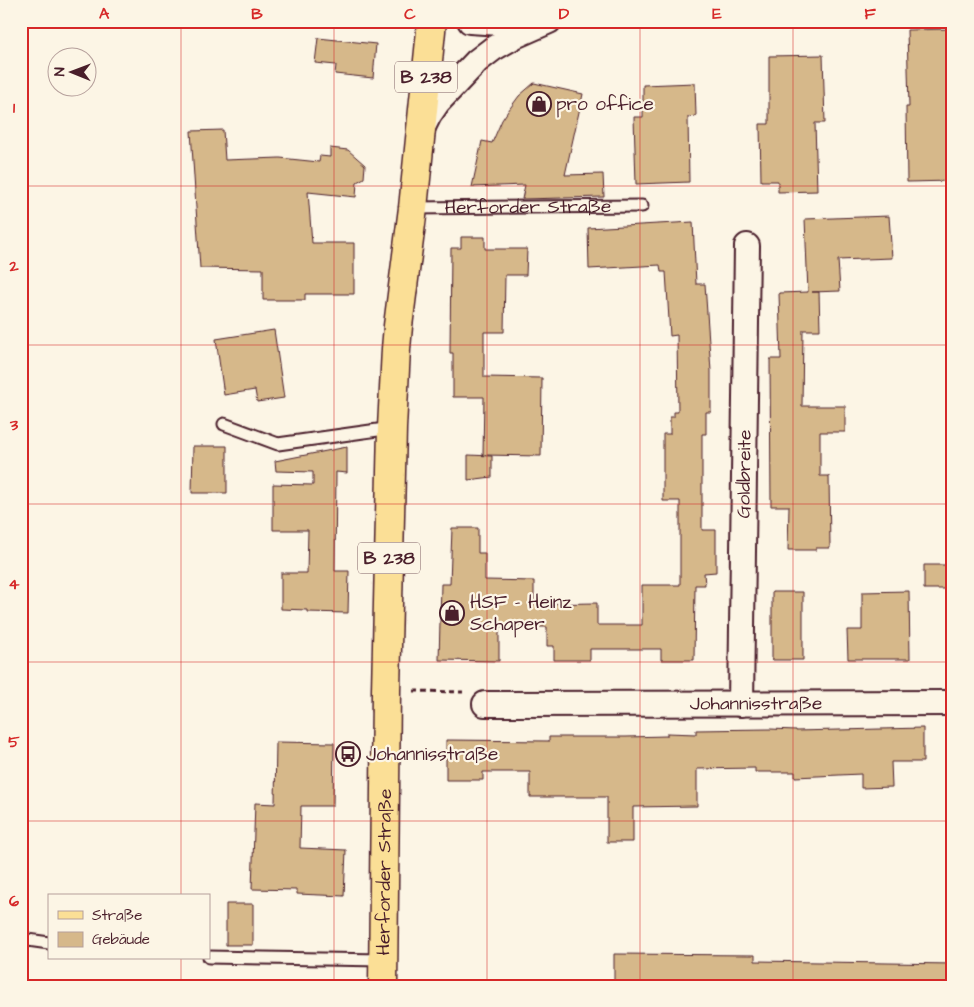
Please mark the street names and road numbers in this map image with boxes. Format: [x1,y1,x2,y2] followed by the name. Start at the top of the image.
[395,62,457,92] road number: B 238
[445,193,611,221] street label: Herforder Straße
[730,429,758,519] street label: Goldbreite
[358,542,420,574] road number: B 238
[690,690,822,717] street label: Johannisstraße
[370,789,399,955] street label: Herforder Straße

